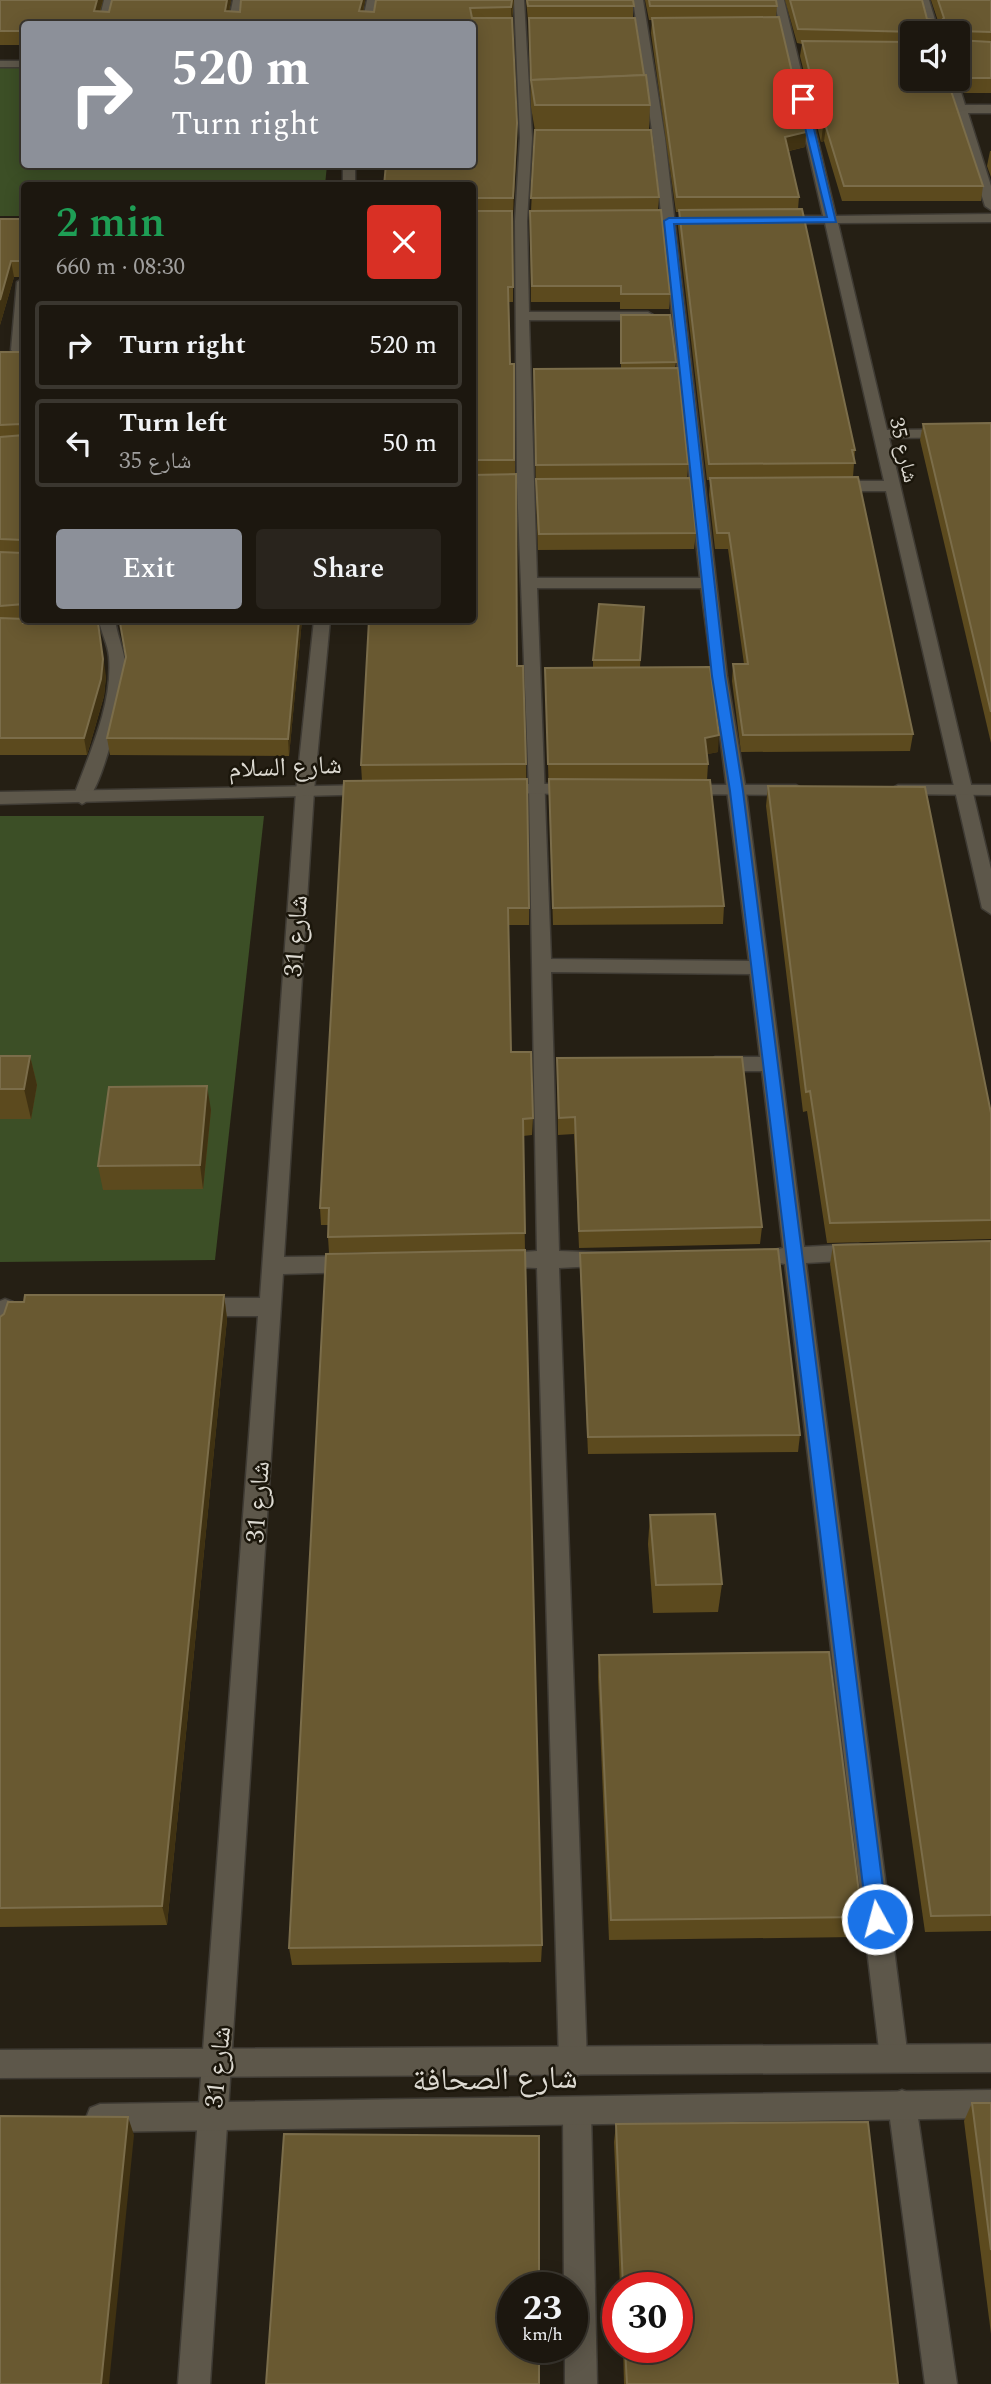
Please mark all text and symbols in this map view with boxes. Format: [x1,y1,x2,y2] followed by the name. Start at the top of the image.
[900,21,970,91] map controls
[900,21,970,91] button: sound
[171,32,310,107] text: 520 m
[56,49,147,140] icon: right
[773,69,833,129] pin
[784,80,822,118] icon: arrive
[171,100,319,149] text: Turn right
[56,192,165,255] text: 2 min
[367,205,441,279] button: close
[56,250,185,285] text: 660 m · 08:30
[119,325,246,365] text: Turn right
[369,325,437,365] text: 520 m
[60,326,98,364] icon: right
[119,403,227,443] text: Turn left
[880,414,926,486] street label: شارع 35
[382,423,437,463] text: 50 m
[60,424,98,462] icon: left
[119,444,191,479] text: شارع 35
[56,529,242,609] button: Exit
[256,529,441,609] button: Share
[228,745,342,789] street label: شارع السلام
[273,894,319,978] street label: شارع 31
[235,1460,281,1544] street label: شارع 31
[840,1882,914,1956] position arrow
[194,2024,242,2110] street label: شارع 31
[412,2054,578,2105] street label: شارع الصحافة
[602,2272,693,2363] speed limit sign: 30
[523,2282,562,2335] text: 23
[522,2321,563,2348] text: km/h

